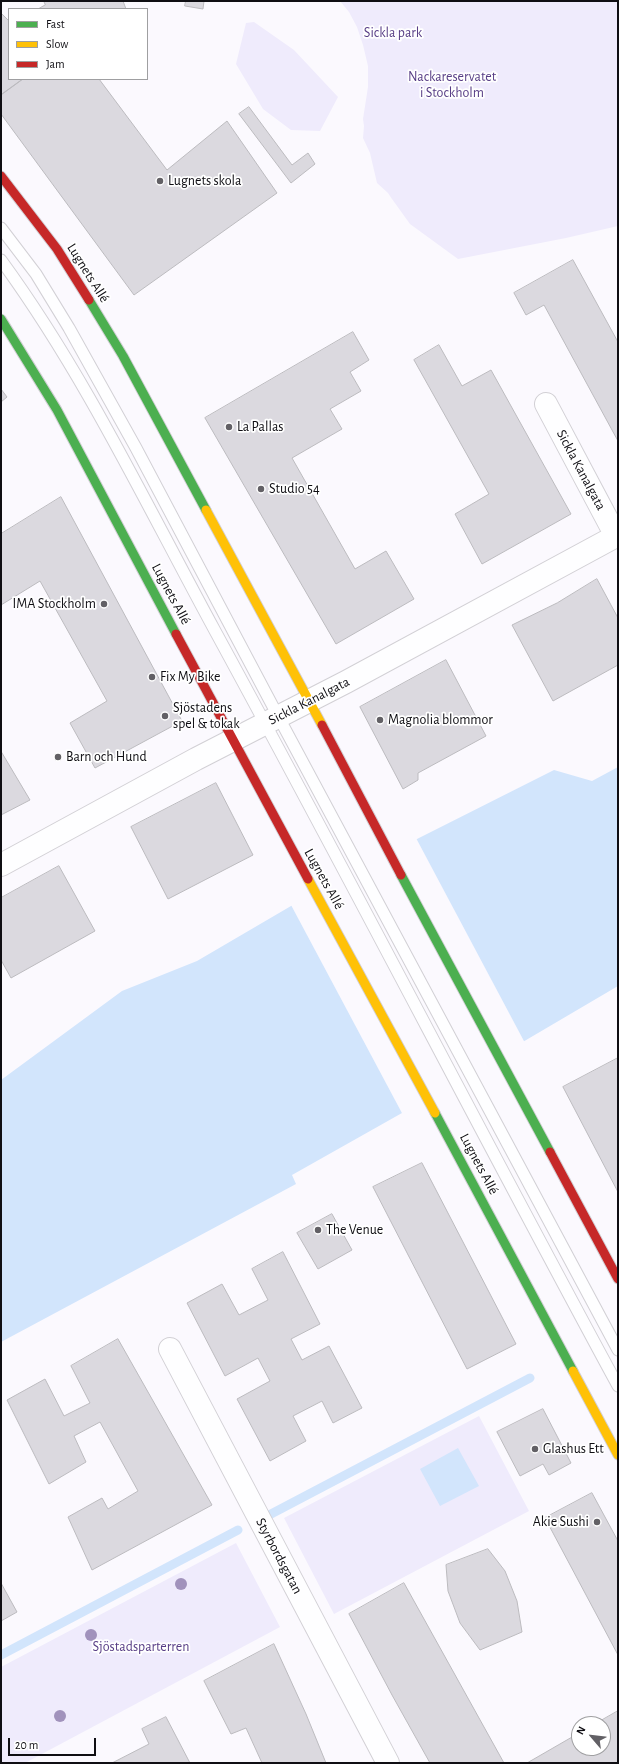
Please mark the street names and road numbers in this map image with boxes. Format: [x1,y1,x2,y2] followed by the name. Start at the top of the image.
[63,240,113,306] street label: Lugnets Allé
[553,427,609,513] street label: Sickla Kanalgata
[148,561,194,627] street label: Lugnets Allé
[266,673,352,729] street label: Sickla Kanalgata
[300,846,348,912] street label: Lugnets Allé
[456,1131,502,1197] street label: Lugnets Allé
[252,1515,306,1597] street label: Styrbordsgatan

